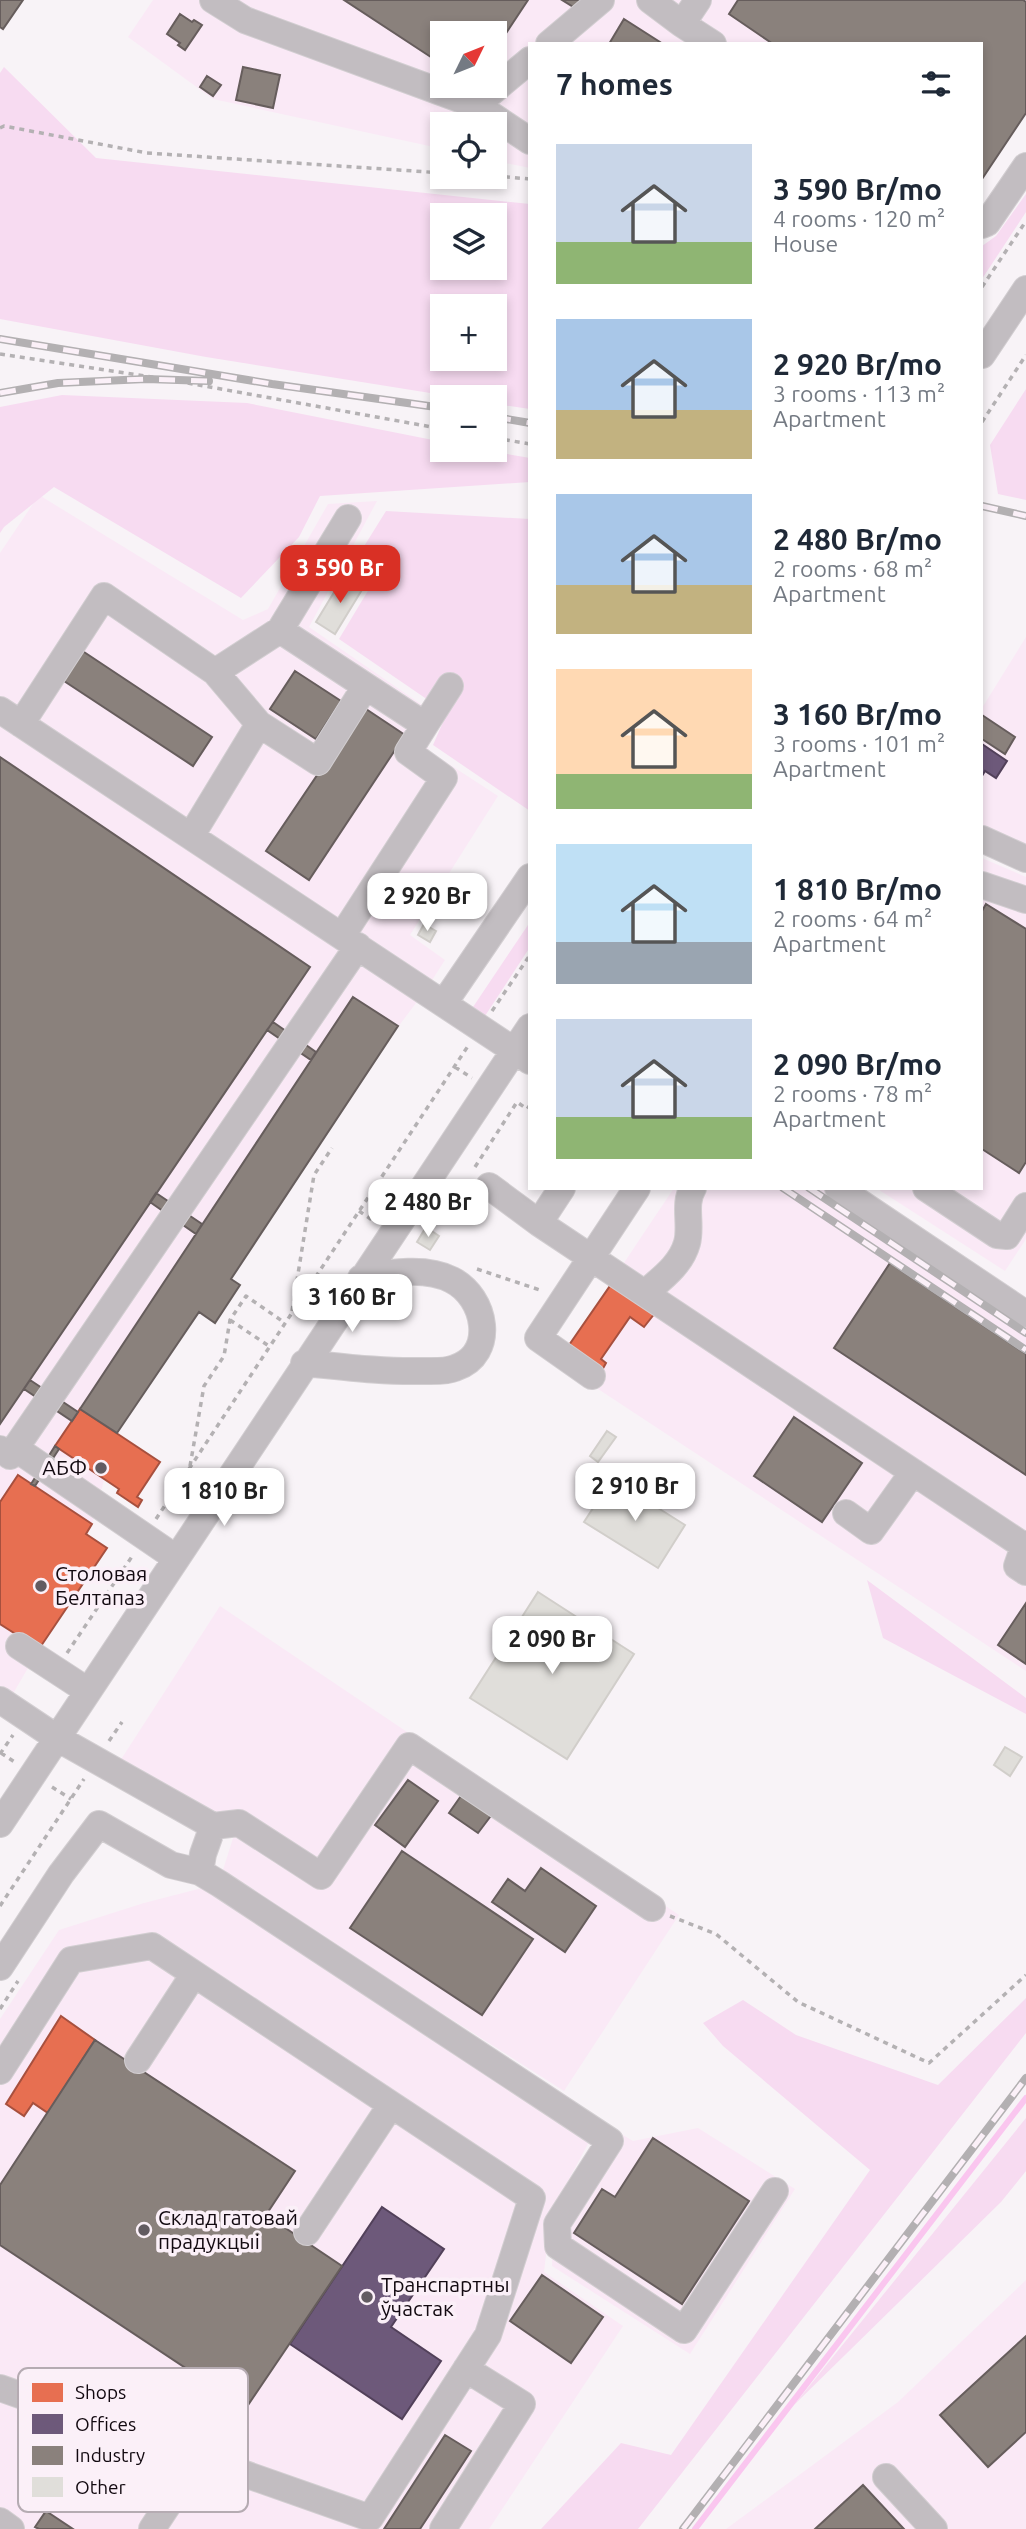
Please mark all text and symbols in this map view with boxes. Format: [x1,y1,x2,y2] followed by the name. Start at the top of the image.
[430,21,508,98] north arrow
[430,21,507,462] map controls
[917,65,955,103] icon: filters
[556,67,673,101] text: 7 homes
[430,112,507,189] button: locate
[612,172,696,256] icon: home
[773,172,942,206] text: 3 590 Br/mo
[430,203,507,280] button: layers
[773,206,945,231] text: 4 rooms · 120 m²
[773,231,838,256] text: House
[430,294,507,371] button: +
[612,347,696,431] icon: home
[773,347,942,381] text: 2 920 Br/mo
[773,381,945,406] text: 3 rooms · 113 m²
[430,385,507,462] button: −
[773,406,886,431] text: Apartment
[612,522,696,606] icon: home
[773,522,942,556] text: 2 480 Br/mo
[268,546,412,605] pin: 3 590 Br
[296,555,384,580] text: 3 590 Br
[773,556,932,581] text: 2 rooms · 68 m²
[773,581,886,606] text: Apartment
[612,697,696,781] icon: home
[773,697,942,731] text: 3 160 Br/mo
[773,731,945,756] text: 3 rooms · 101 m²
[773,756,886,781] text: Apartment
[612,872,696,956] icon: home
[773,872,942,906] text: 1 810 Br/mo
[355,874,499,933] pin: 2 920 Br
[383,883,471,908] text: 2 920 Br
[773,906,932,931] text: 2 rooms · 64 m²
[773,931,886,956] text: Apartment
[612,1047,696,1131] icon: home
[773,1047,942,1081] text: 2 090 Br/mo
[773,1081,932,1106] text: 2 rooms · 78 m²
[773,1106,886,1131] text: Apartment
[356,1180,500,1239] pin: 2 480 Br
[384,1189,472,1214] text: 2 480 Br
[280,1274,424,1334] pin: 3 160 Br
[308,1284,396,1309] text: 3 160 Br
[42,1455,87,1479] place label: АБФ
[93,1460,109,1476] marker: АБФ
[563,1464,707,1523] pin: 2 910 Br
[152,1468,296,1528] pin: 1 810 Br
[591,1473,679,1498] text: 2 910 Br
[180,1478,268,1503] text: 1 810 Br
[55,1561,147,1609] place label: Столовая Белтапаз
[33,1578,49,1594] marker: Столовая Белтапаз
[480,1616,624,1676] pin: 2 090 Br
[508,1626,596,1651] text: 2 090 Br
[158,2205,298,2253] place label: Склад гатовай прадукцыі
[136,2222,152,2238] marker: Склад гатовай прадукцыі
[381,2272,510,2320] place label: Транспартны ўчастак
[359,2289,375,2305] marker: Транспартны ўчастак
[18,2368,248,2512] legend
[75,2381,126,2403] text: Shops
[75,2413,136,2435] text: Offices
[75,2444,145,2466] text: Industry
[75,2476,126,2498] text: Other

